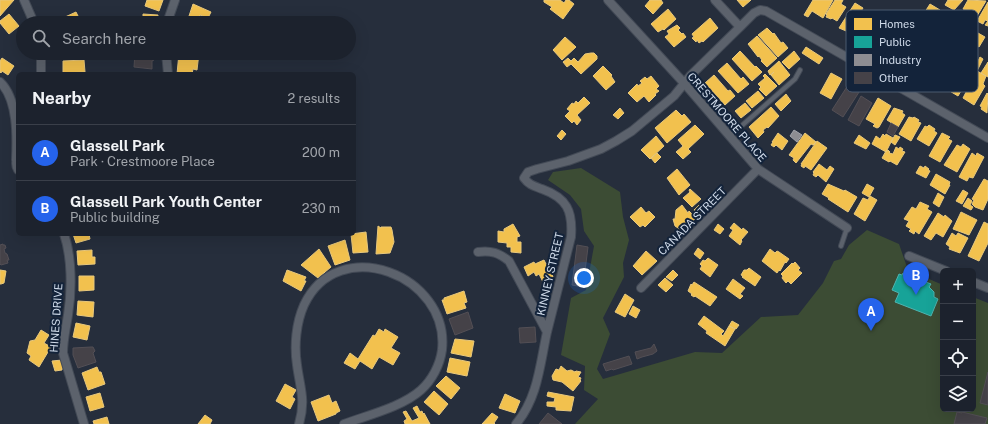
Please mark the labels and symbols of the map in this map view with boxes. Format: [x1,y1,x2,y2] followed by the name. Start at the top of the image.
[846,10,978,92] legend
[879,18,915,30] text: Homes
[879,36,911,48] text: Public
[879,54,922,66] text: Industry
[685,70,769,164] street label: CRESTMOORE PLACE
[879,72,908,84] text: Other
[656,184,729,257] street label: CANADA STREET
[535,231,566,317] street label: KINNEY STREET
[903,262,929,295] pin: B
[574,268,594,288] your location
[48,283,64,353] street label: HINES DRIVE
[858,298,884,331] pin: A

